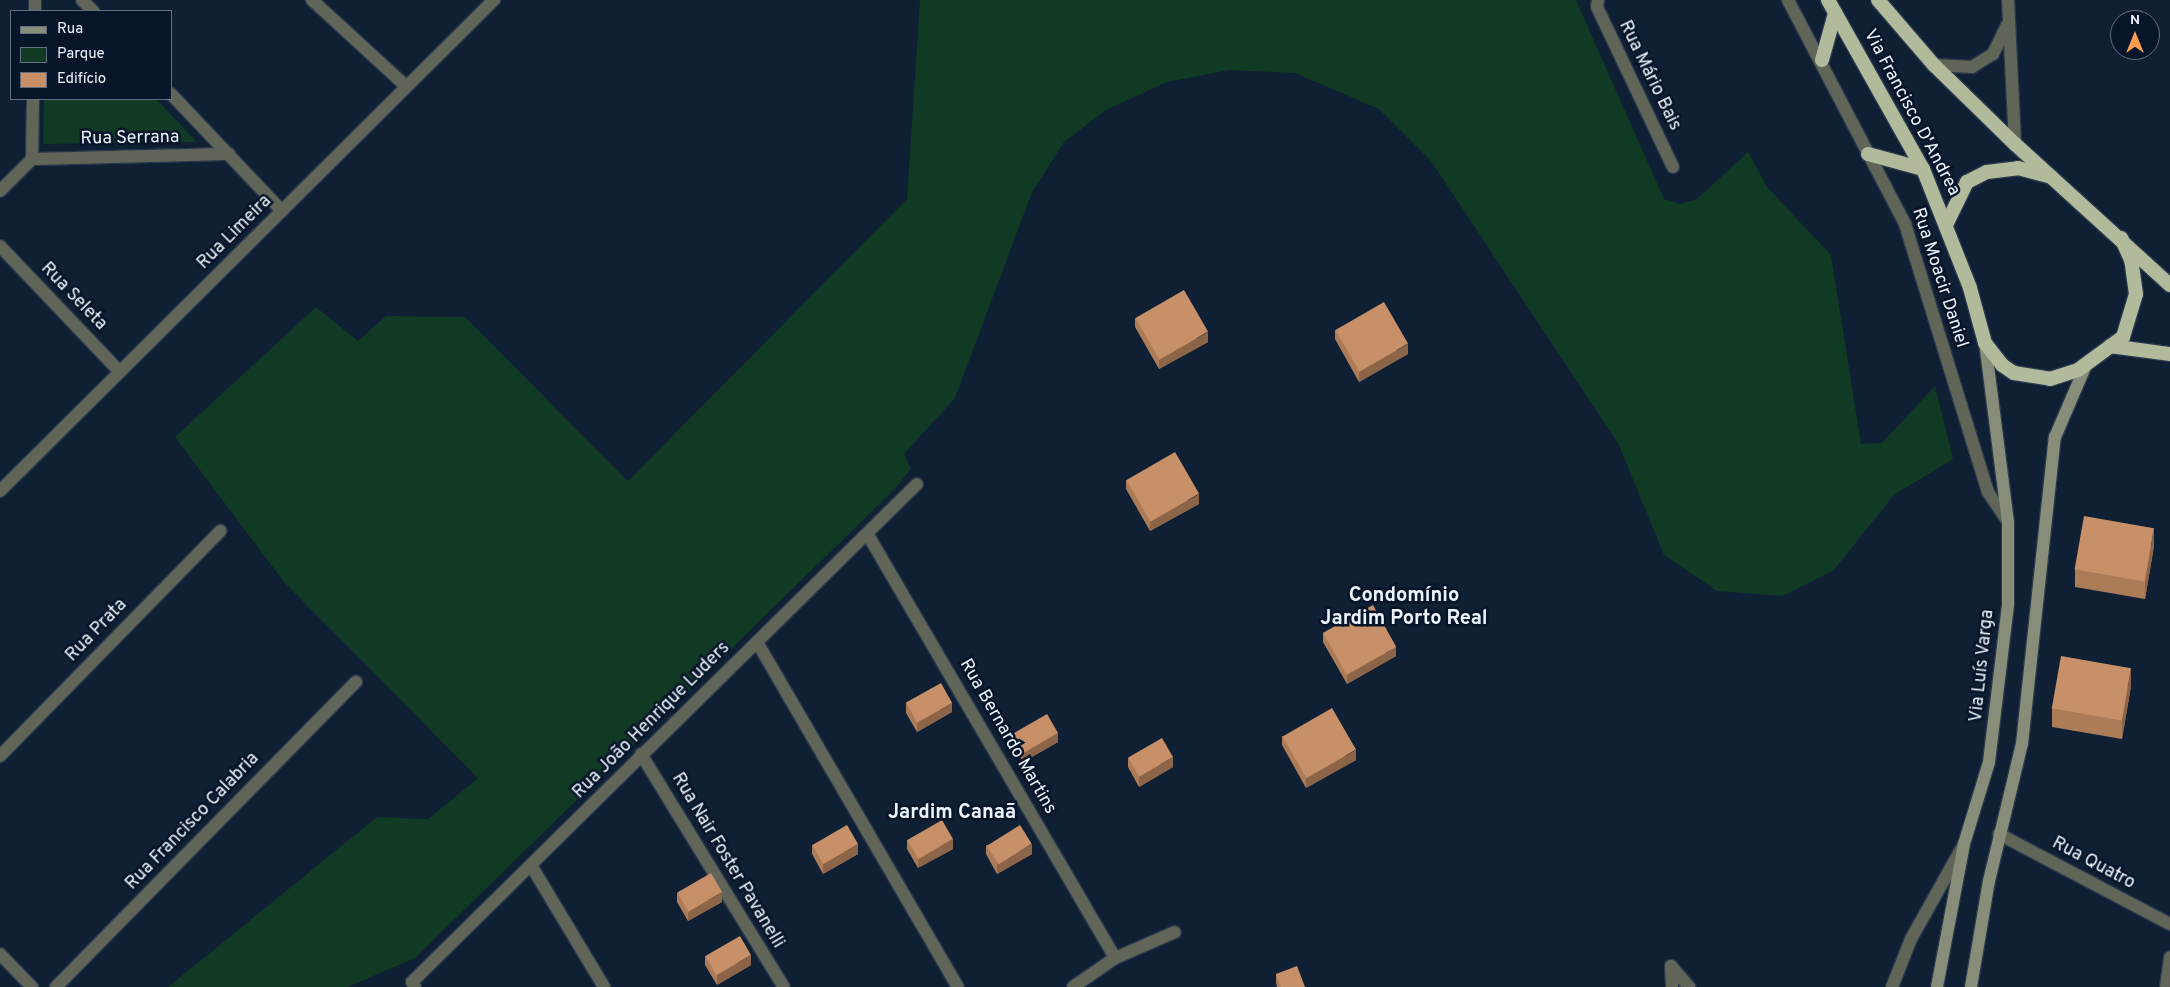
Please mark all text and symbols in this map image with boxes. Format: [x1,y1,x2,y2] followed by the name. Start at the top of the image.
[10,10,172,100] legend
[2110,10,2160,60] north arrow
[2130,12,2140,29] text: N
[1613,17,1685,135] street label: Rua Mário Bais
[57,20,83,39] text: Rua
[1858,26,1964,200] street label: Via Francisco D'Andrea
[57,45,105,64] text: Parque
[57,70,106,89] text: Edifício
[80,127,180,151] street label: Rua Serrana
[193,191,277,275] street label: Rua Limeira
[1906,205,1972,351] street label: Rua Moacir Daniel
[35,259,111,335] street label: Rua Seleta
[1320,584,1488,631] district label: Condomínio Jardim Porto Real
[62,595,132,667] street label: Rua Prata
[1966,608,2000,724] street label: Via Luís Varga
[569,638,735,804] street label: Rua João Henrique Luders
[954,655,1060,819] street label: Rua Bernardo Martins
[122,749,264,895] street label: Rua Francisco Calabria
[666,769,788,953] street label: Rua Nair Foster Pavanelli
[888,801,1016,825] district label: Jardim Canaã
[2048,833,2138,895] street label: Rua Quatro

